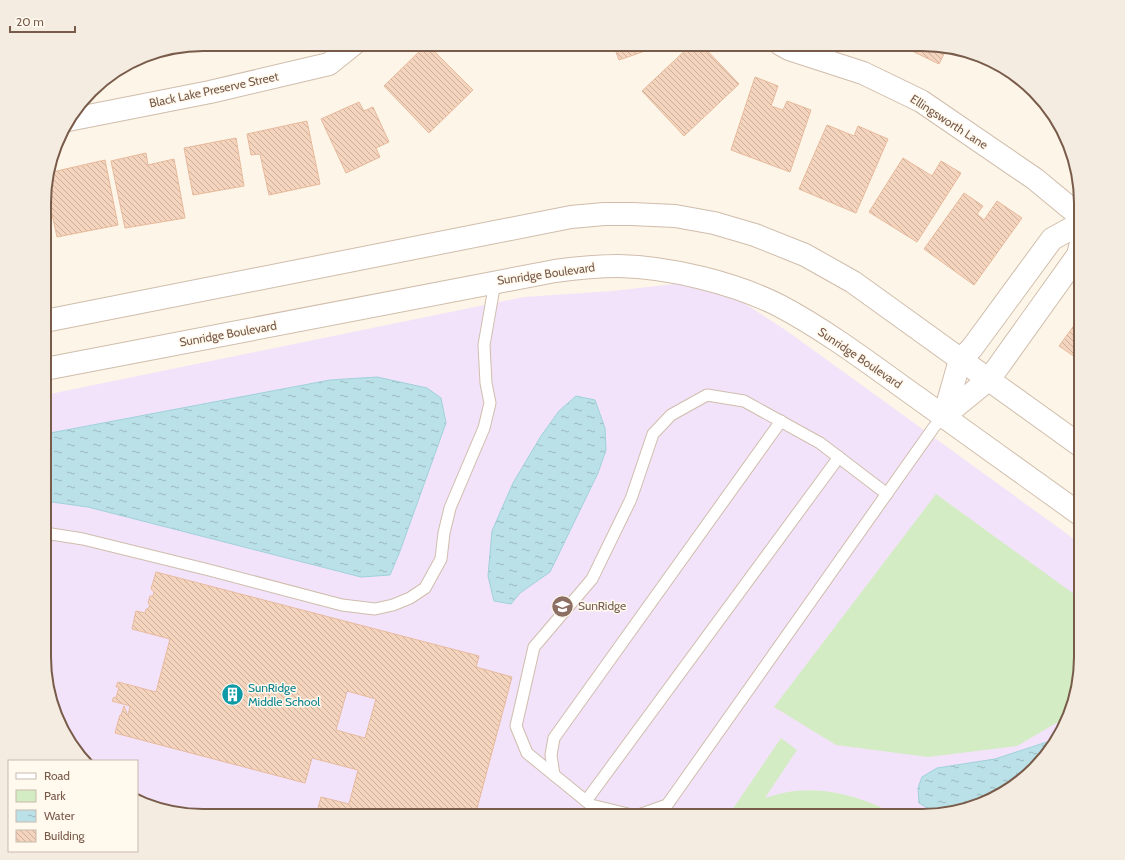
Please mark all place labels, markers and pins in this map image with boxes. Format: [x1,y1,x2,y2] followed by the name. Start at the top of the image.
[550,593,576,619] school or university icon: SunRidge
[578,598,626,613] place label: SunRidge
[248,680,320,709] place label: SunRidge Middle School
[219,682,245,708] building icon: SunRidge Middle School

